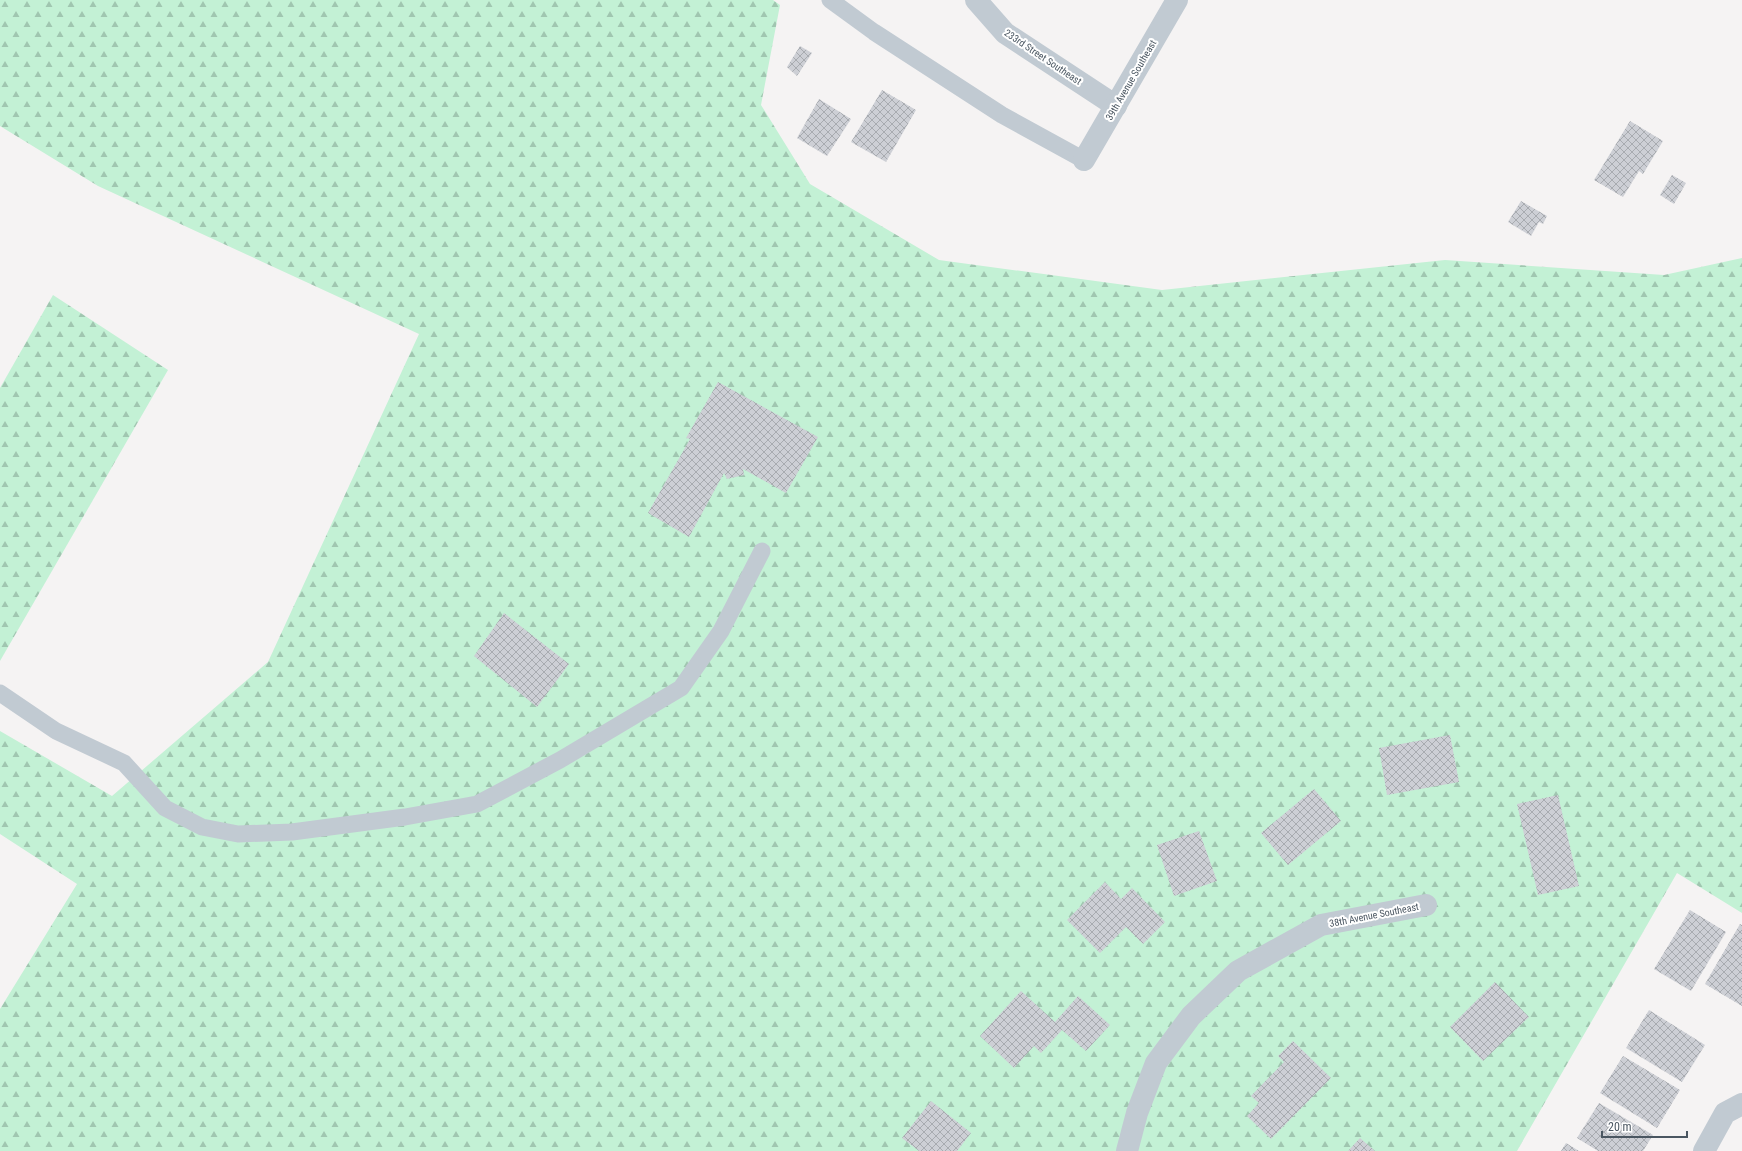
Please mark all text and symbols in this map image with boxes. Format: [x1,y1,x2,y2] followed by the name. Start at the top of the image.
[1002,27,1084,87] street label: 233rd Street Southeast
[1104,38,1158,122] street label: 39th Avenue Southeast
[1328,901,1420,929] street label: 38th Avenue Southeast
[1602,1113,1687,1139] scale bar
[1608,1120,1632,1134] text: 20 m

